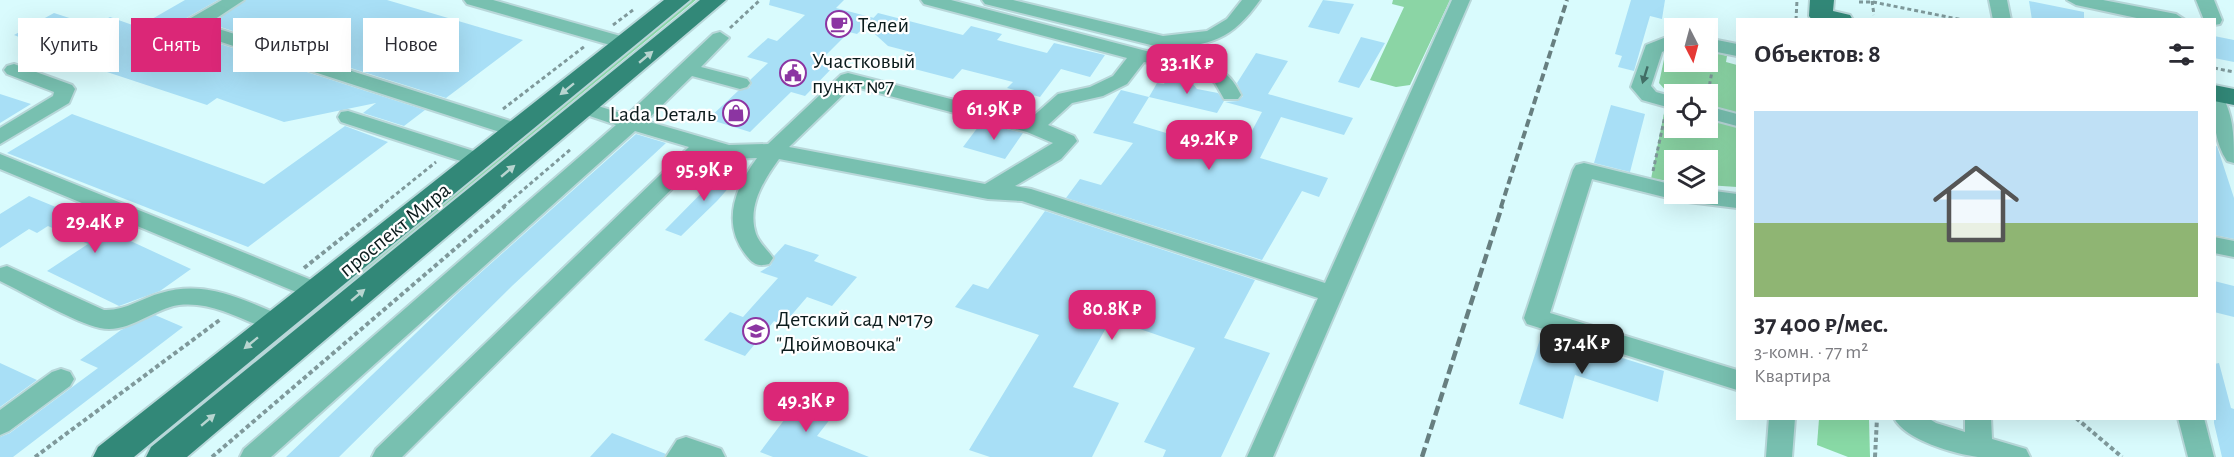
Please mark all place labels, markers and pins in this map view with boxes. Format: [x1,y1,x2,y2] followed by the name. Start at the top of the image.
[824,9,854,39] cafe icon: Телей
[858,14,909,36] place label: Телей
[1132,44,1242,95] pin: 33.1K ₽
[812,50,916,97] place label: Участковый пункт №7
[778,58,808,88] public building icon: Участковый пункт №7
[939,90,1049,141] pin: 61.9K ₽
[721,98,751,128] shop icon: Lada Dеталь
[610,103,717,125] place label: Lada Dеталь
[1154,120,1264,171] pin: 49.2K ₽
[649,151,759,202] pin: 95.9K ₽
[40,203,150,254] pin: 29.4K ₽
[1057,290,1167,341] pin: 80.8K ₽
[776,308,933,355] place label: Детский сад №179 "Дюймовочка"
[741,316,771,346] school or university icon: Детский сад №179 "Дюймовочка"
[1527,324,1637,375] pin: 37.4K ₽
[751,382,861,433] pin: 49.3K ₽

